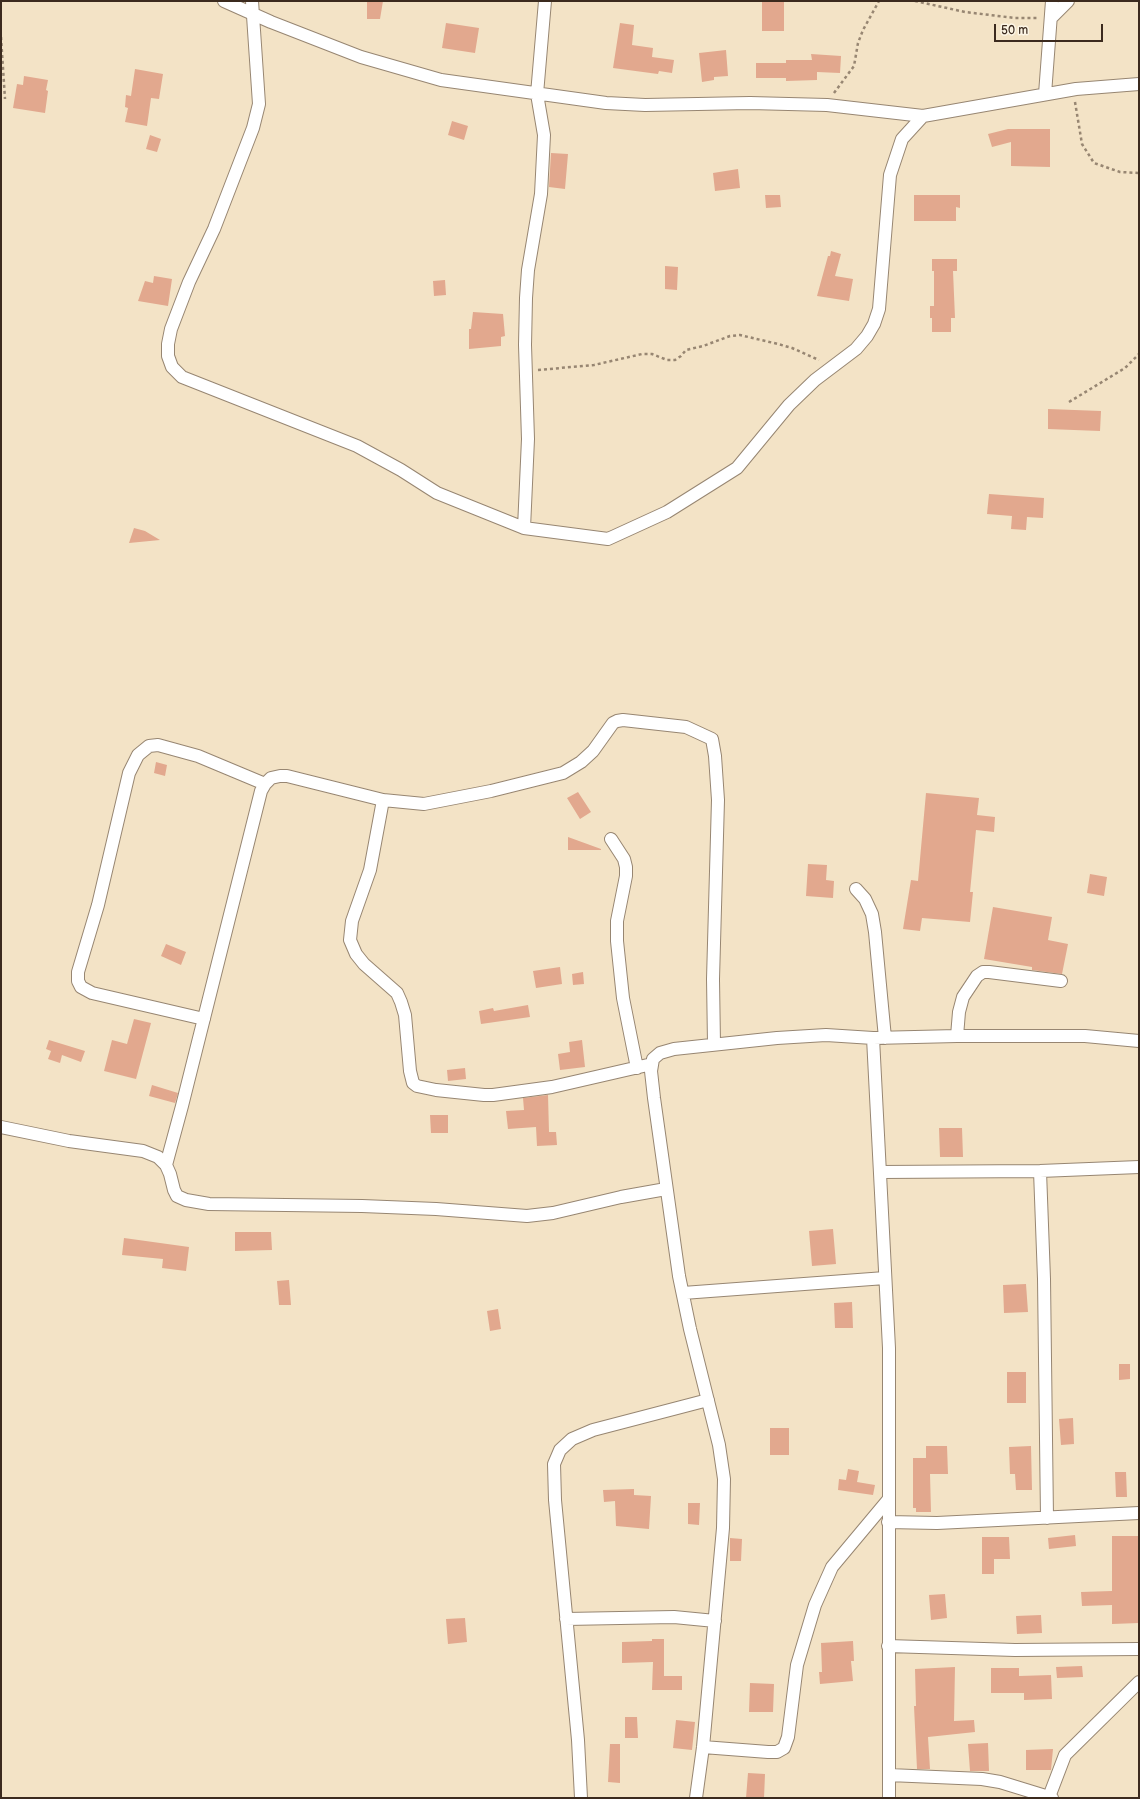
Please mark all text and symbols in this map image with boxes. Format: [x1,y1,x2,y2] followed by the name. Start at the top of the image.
[996,16,1105,42] scale bar
[1001,23,1028,38] text: 50 m

